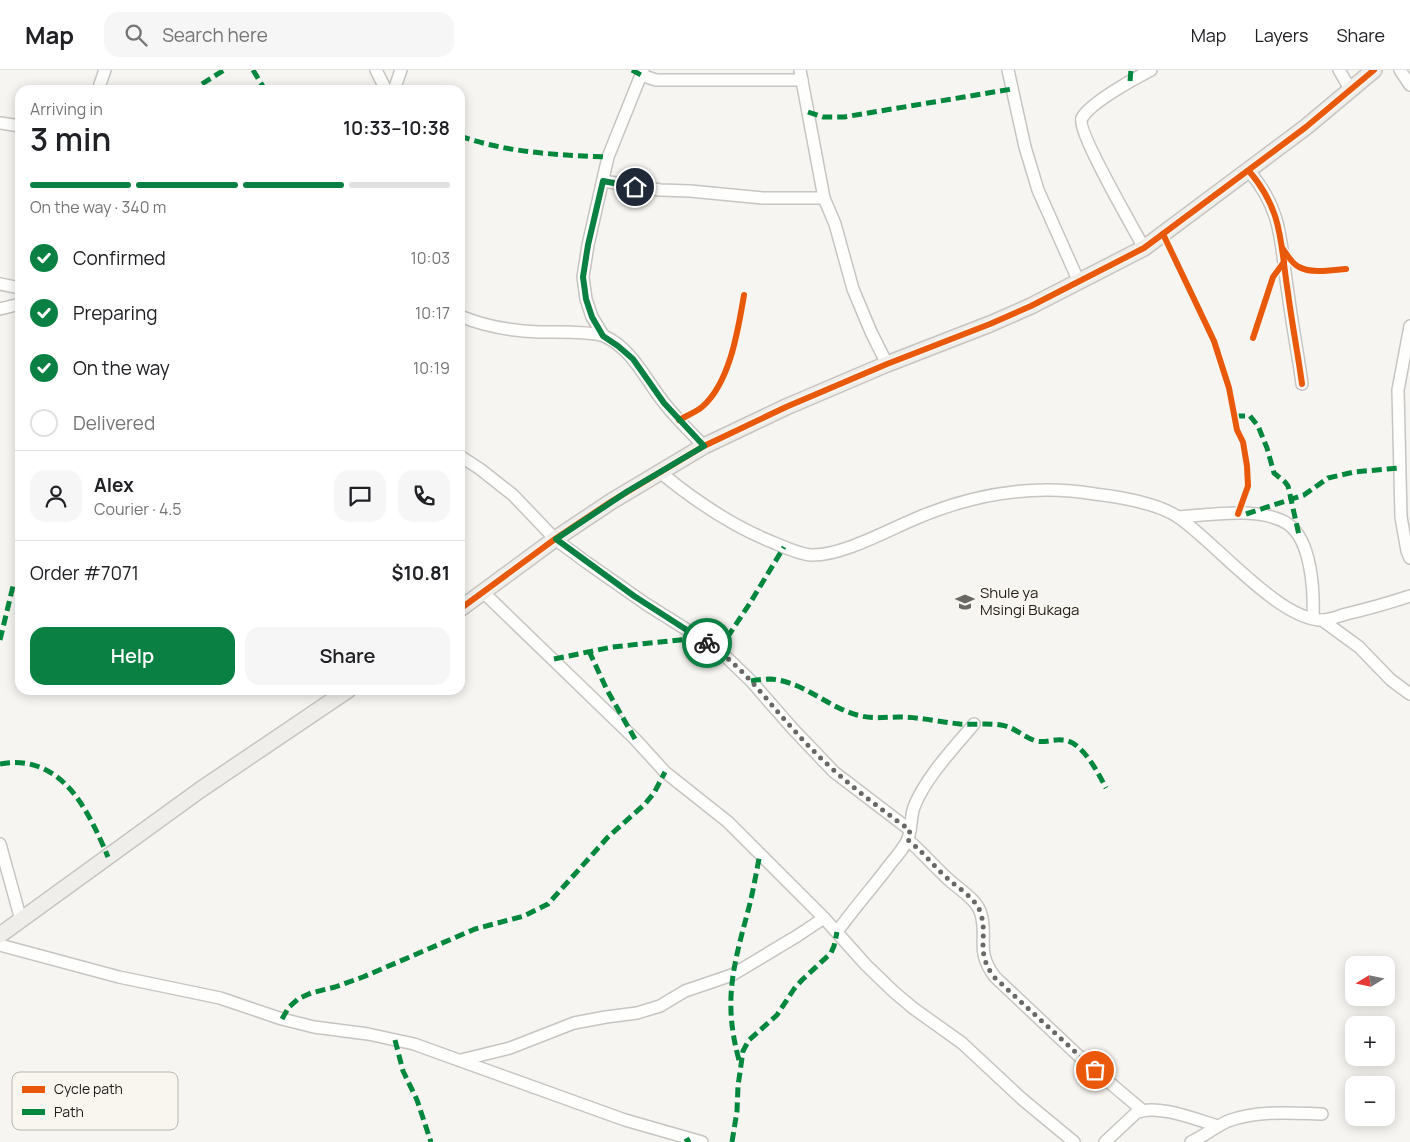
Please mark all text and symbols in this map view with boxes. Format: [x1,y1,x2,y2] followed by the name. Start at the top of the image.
[104,12,454,57] search box
[25,18,74,51] text: Map
[122,21,150,49] icon: search
[162,22,268,48] text: Search here
[1191,23,1226,47] text: Map
[1254,23,1308,47] text: Layers
[1336,23,1385,47] text: Share
[30,98,103,120] text: Arriving in
[343,115,450,141] text: 10:33–10:38
[30,117,111,161] text: 3 min
[614,166,656,208] pin
[621,173,649,201] icon: home
[30,196,166,218] text: On the way · 340 m
[30,244,58,272] icon: check
[73,245,166,271] text: Confirmed
[411,247,450,269] text: 10:03
[30,299,58,327] icon: check
[73,300,158,326] text: Preparing
[415,302,450,324] text: 10:17
[30,354,58,382] icon: check
[73,355,170,381] text: On the way
[413,357,450,379] text: 10:19
[73,410,155,436] text: Delivered
[30,470,82,522] button: person
[334,470,386,522] button: chat
[398,470,450,522] button: phone
[94,472,134,498] text: Alex
[94,498,181,520] text: Courier · 4.5
[30,560,139,586] text: Order #7071
[392,560,450,586] text: $10.81
[980,582,1079,620] place label: Shule ya Msingi Bukaga
[954,591,976,613] school or university icon: Shule ya Msingi Bukaga
[682,618,732,668] courier
[30,627,235,685] button: Help
[245,627,450,685] button: Share
[693,629,721,657] icon: bike
[1345,956,1395,1006] north arrow
[1345,956,1395,1126] map controls
[1345,1016,1395,1066] button: +
[1074,1049,1116,1091] pin
[1081,1056,1109,1084] icon: bag
[12,1072,178,1130] legend
[1345,1076,1395,1126] button: −
[54,1079,123,1098] text: Cycle path
[54,1102,84,1121] text: Path

